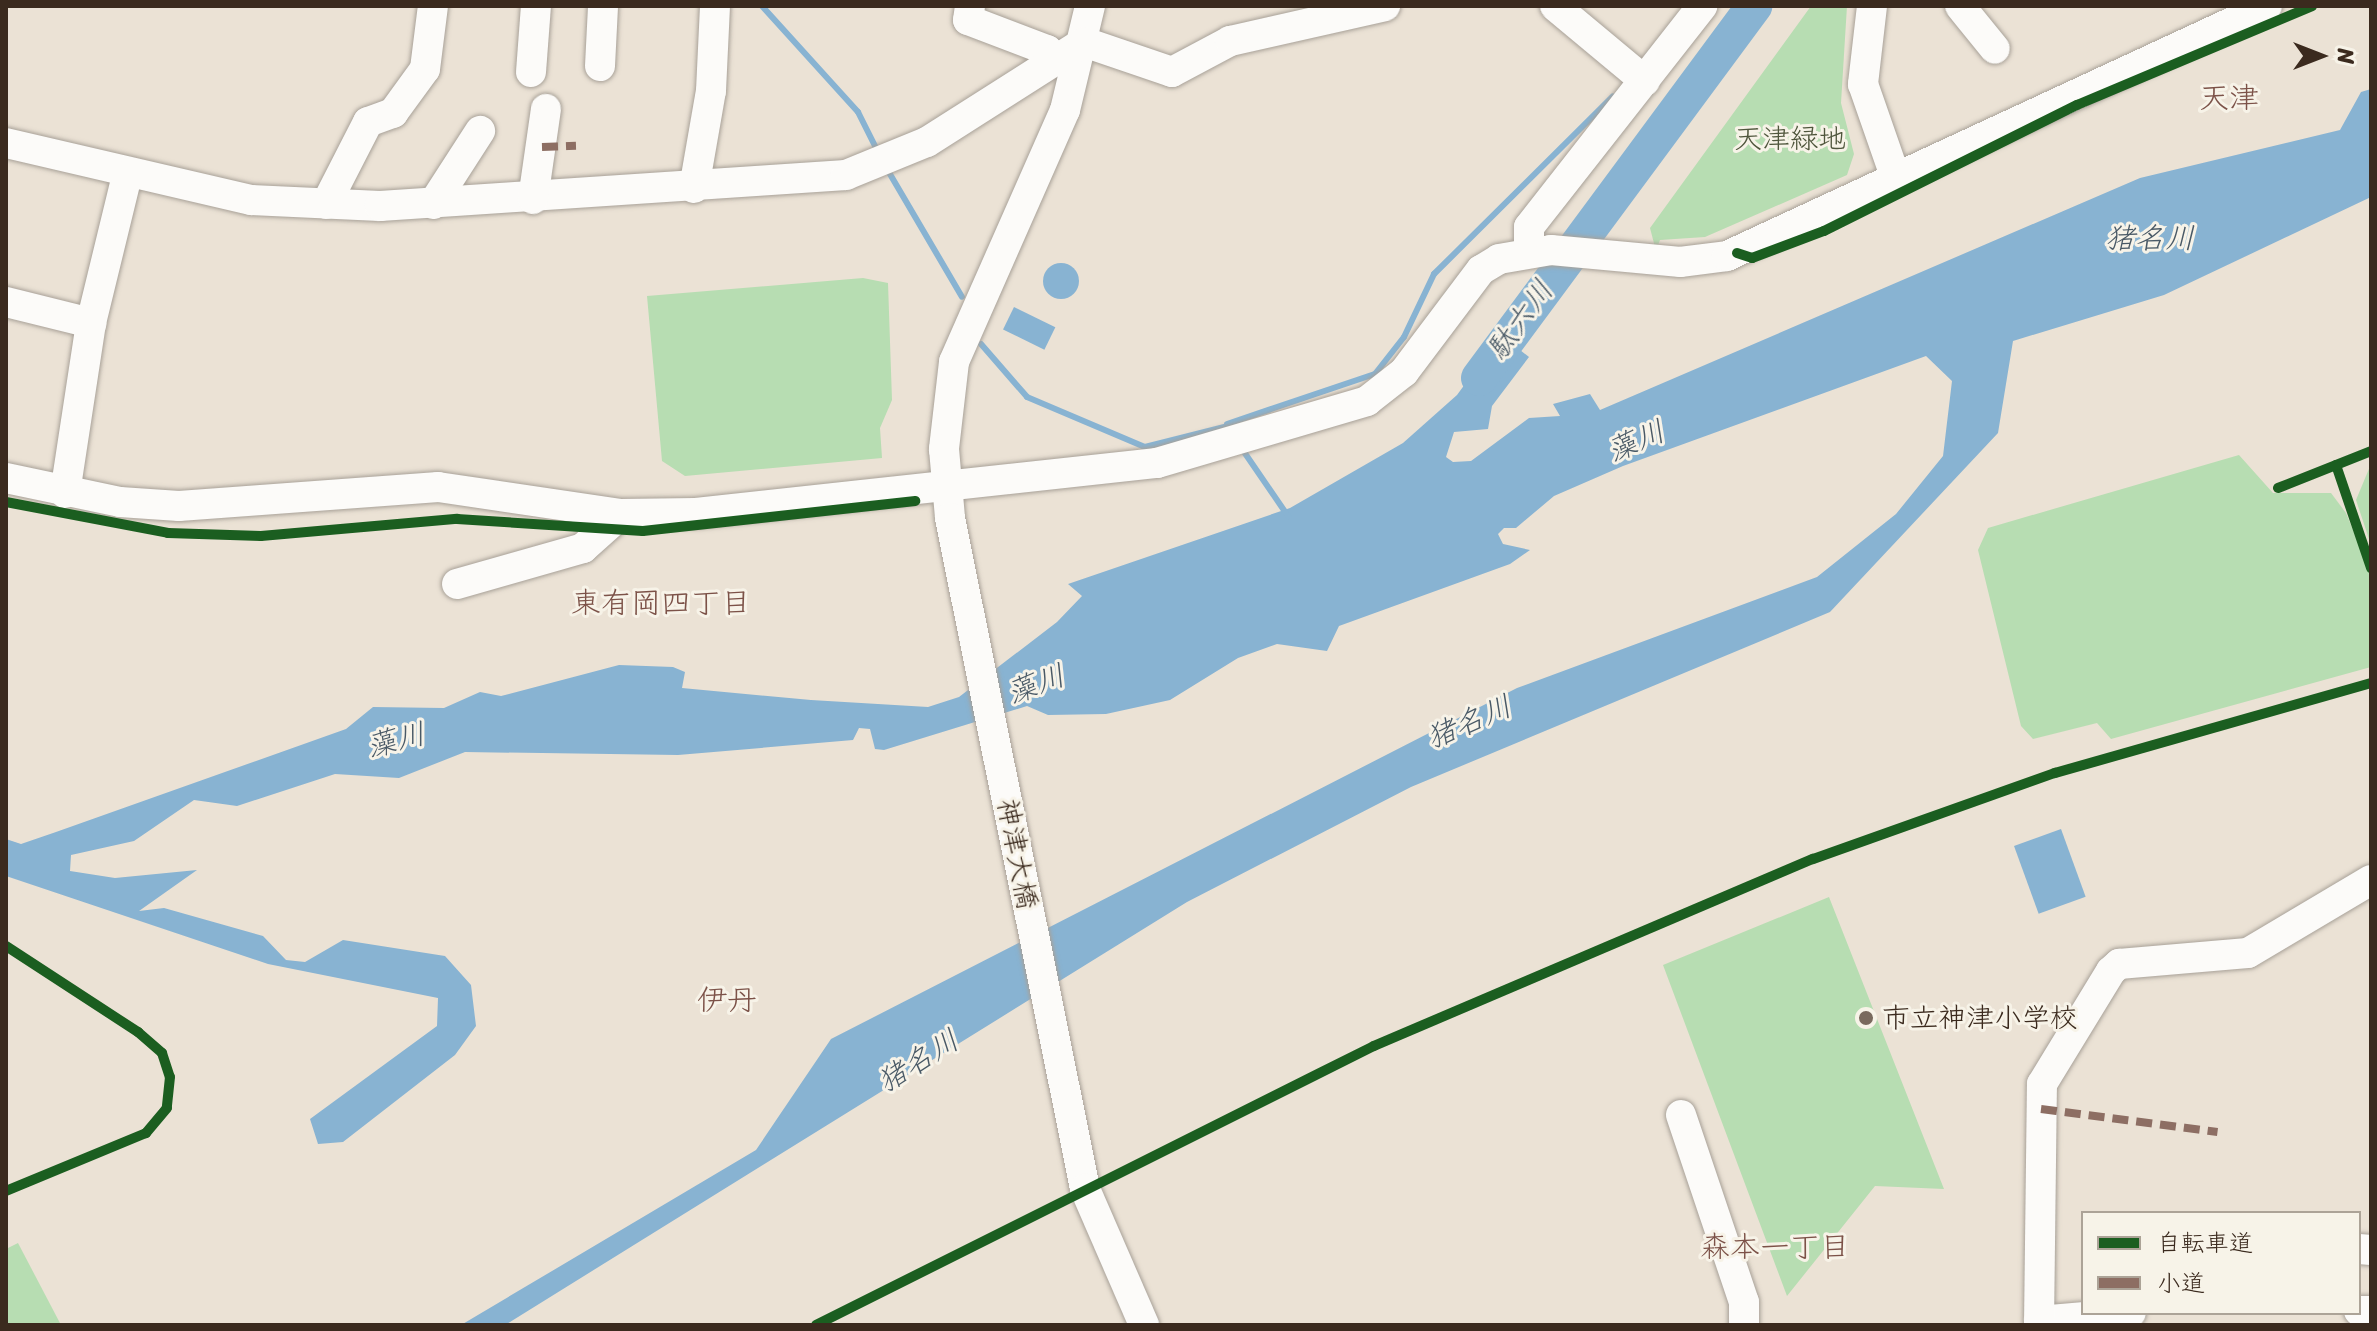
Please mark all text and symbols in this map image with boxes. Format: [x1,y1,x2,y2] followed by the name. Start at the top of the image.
[2281,16,2361,96] north arrow
[2326,48,2365,64] text: N
[2199,80,2259,116] district label: 天津
[1734,122,1846,156] park label: 天津緑地
[2105,220,2195,256] water label: 猪名川
[1479,273,1561,367] water label: 駄六川
[1601,413,1671,469] water label: 藻川
[571,585,751,621] district label: 東有岡四丁目
[1002,657,1070,711] water label: 藻川
[1421,688,1517,756] water label: 猪名川
[363,715,429,765] water label: 藻川
[990,796,1044,912] street label: 神津大橋
[697,982,757,1018] district label: 伊丹
[1882,1001,2078,1035] place label: 市立神津小学校
[1857,1009,1875,1027] marker: 市立神津小学校
[870,1022,966,1100] water label: 猪名川
[2081,1211,2361,1315] legend
[2157,1222,2253,1264] text: 自転車道
[1700,1229,1850,1265] district label: 森本一丁目
[2157,1262,2205,1304] text: 小道

